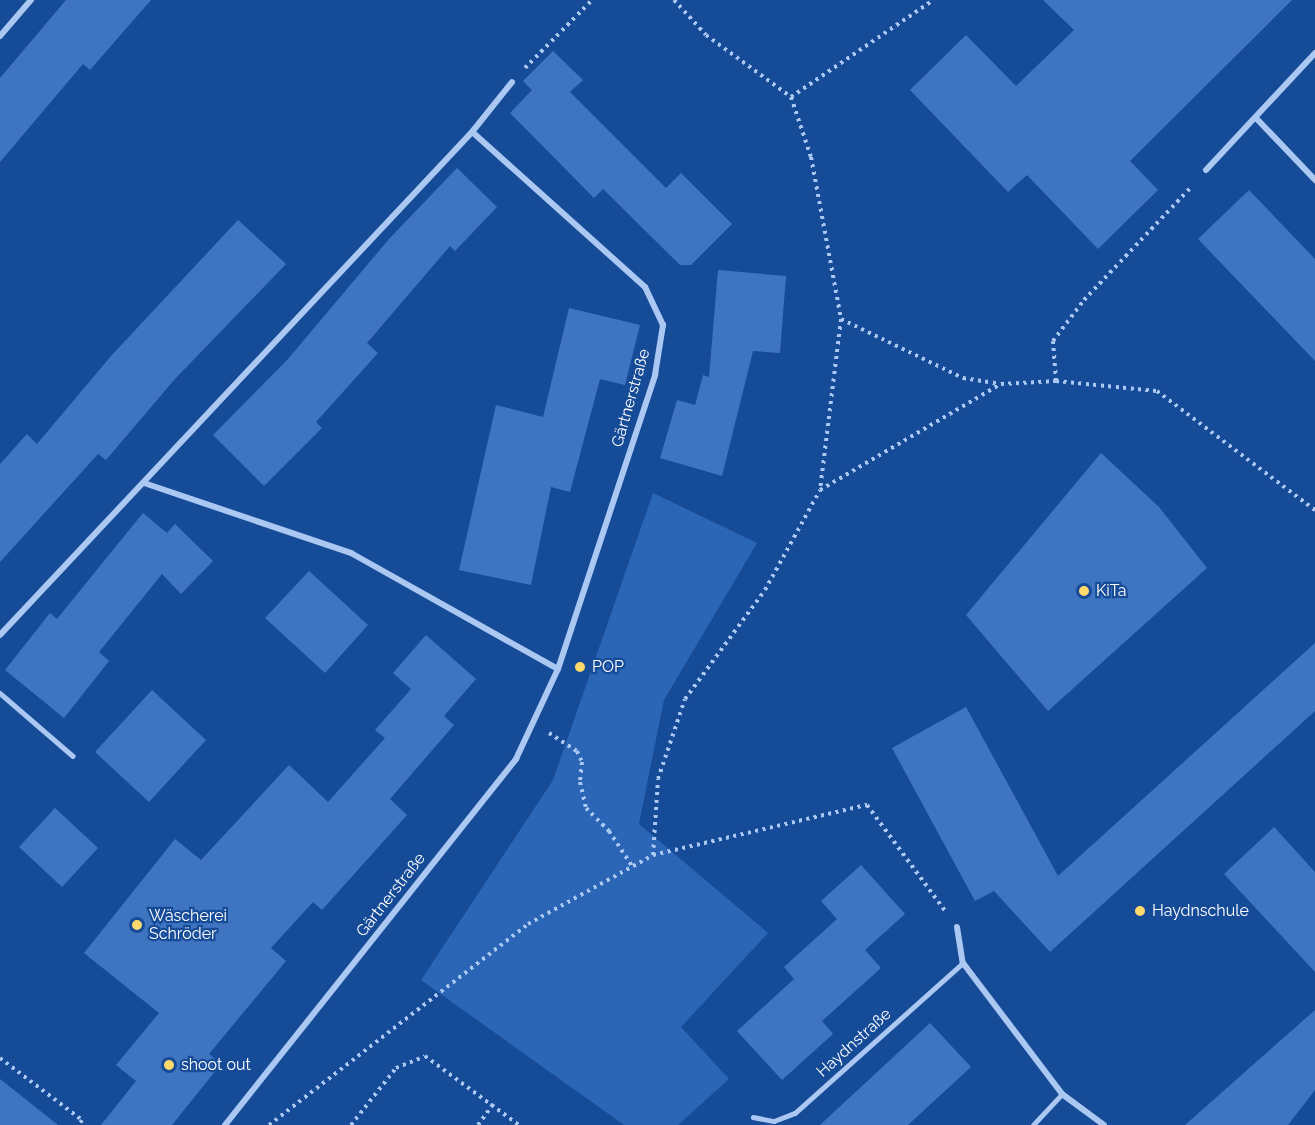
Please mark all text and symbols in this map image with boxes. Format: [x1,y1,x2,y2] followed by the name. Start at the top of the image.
[608,347,654,449] street label: Gärtnerstraße
[1096,581,1127,601] place label: KiTa
[1077,584,1091,598] marker: KiTa
[592,657,624,677] place label: POP
[573,660,587,674] marker: POP
[352,849,430,941] street label: Gärtnerstraße
[1152,901,1249,921] place label: Haydnschule
[1133,904,1147,918] marker: Haydnschule
[149,906,227,944] place label: Wäscherei Schröder
[130,918,144,932] marker: Wäscherei Schröder
[813,1005,895,1081] street label: Haydnstraße
[181,1055,251,1075] place label: shoot out
[162,1058,176,1072] marker: shoot out

